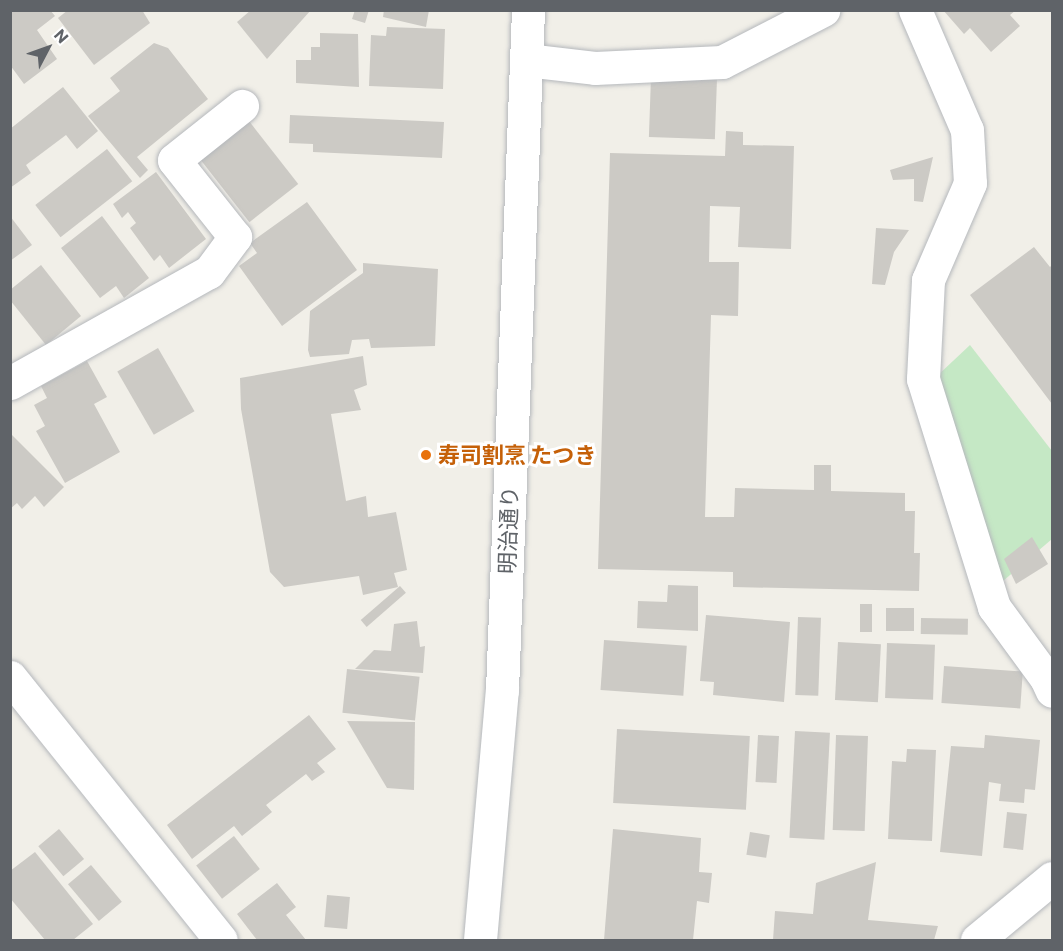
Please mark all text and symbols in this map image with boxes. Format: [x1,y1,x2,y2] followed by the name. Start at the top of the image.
[18,18,78,78] north arrow
[51,25,73,47] text: N
[438,442,596,468] place label: 寿司割烹 たつき
[419,448,433,462] marker: 寿司割烹 たつき
[493,486,523,574] street label: 明治通り

